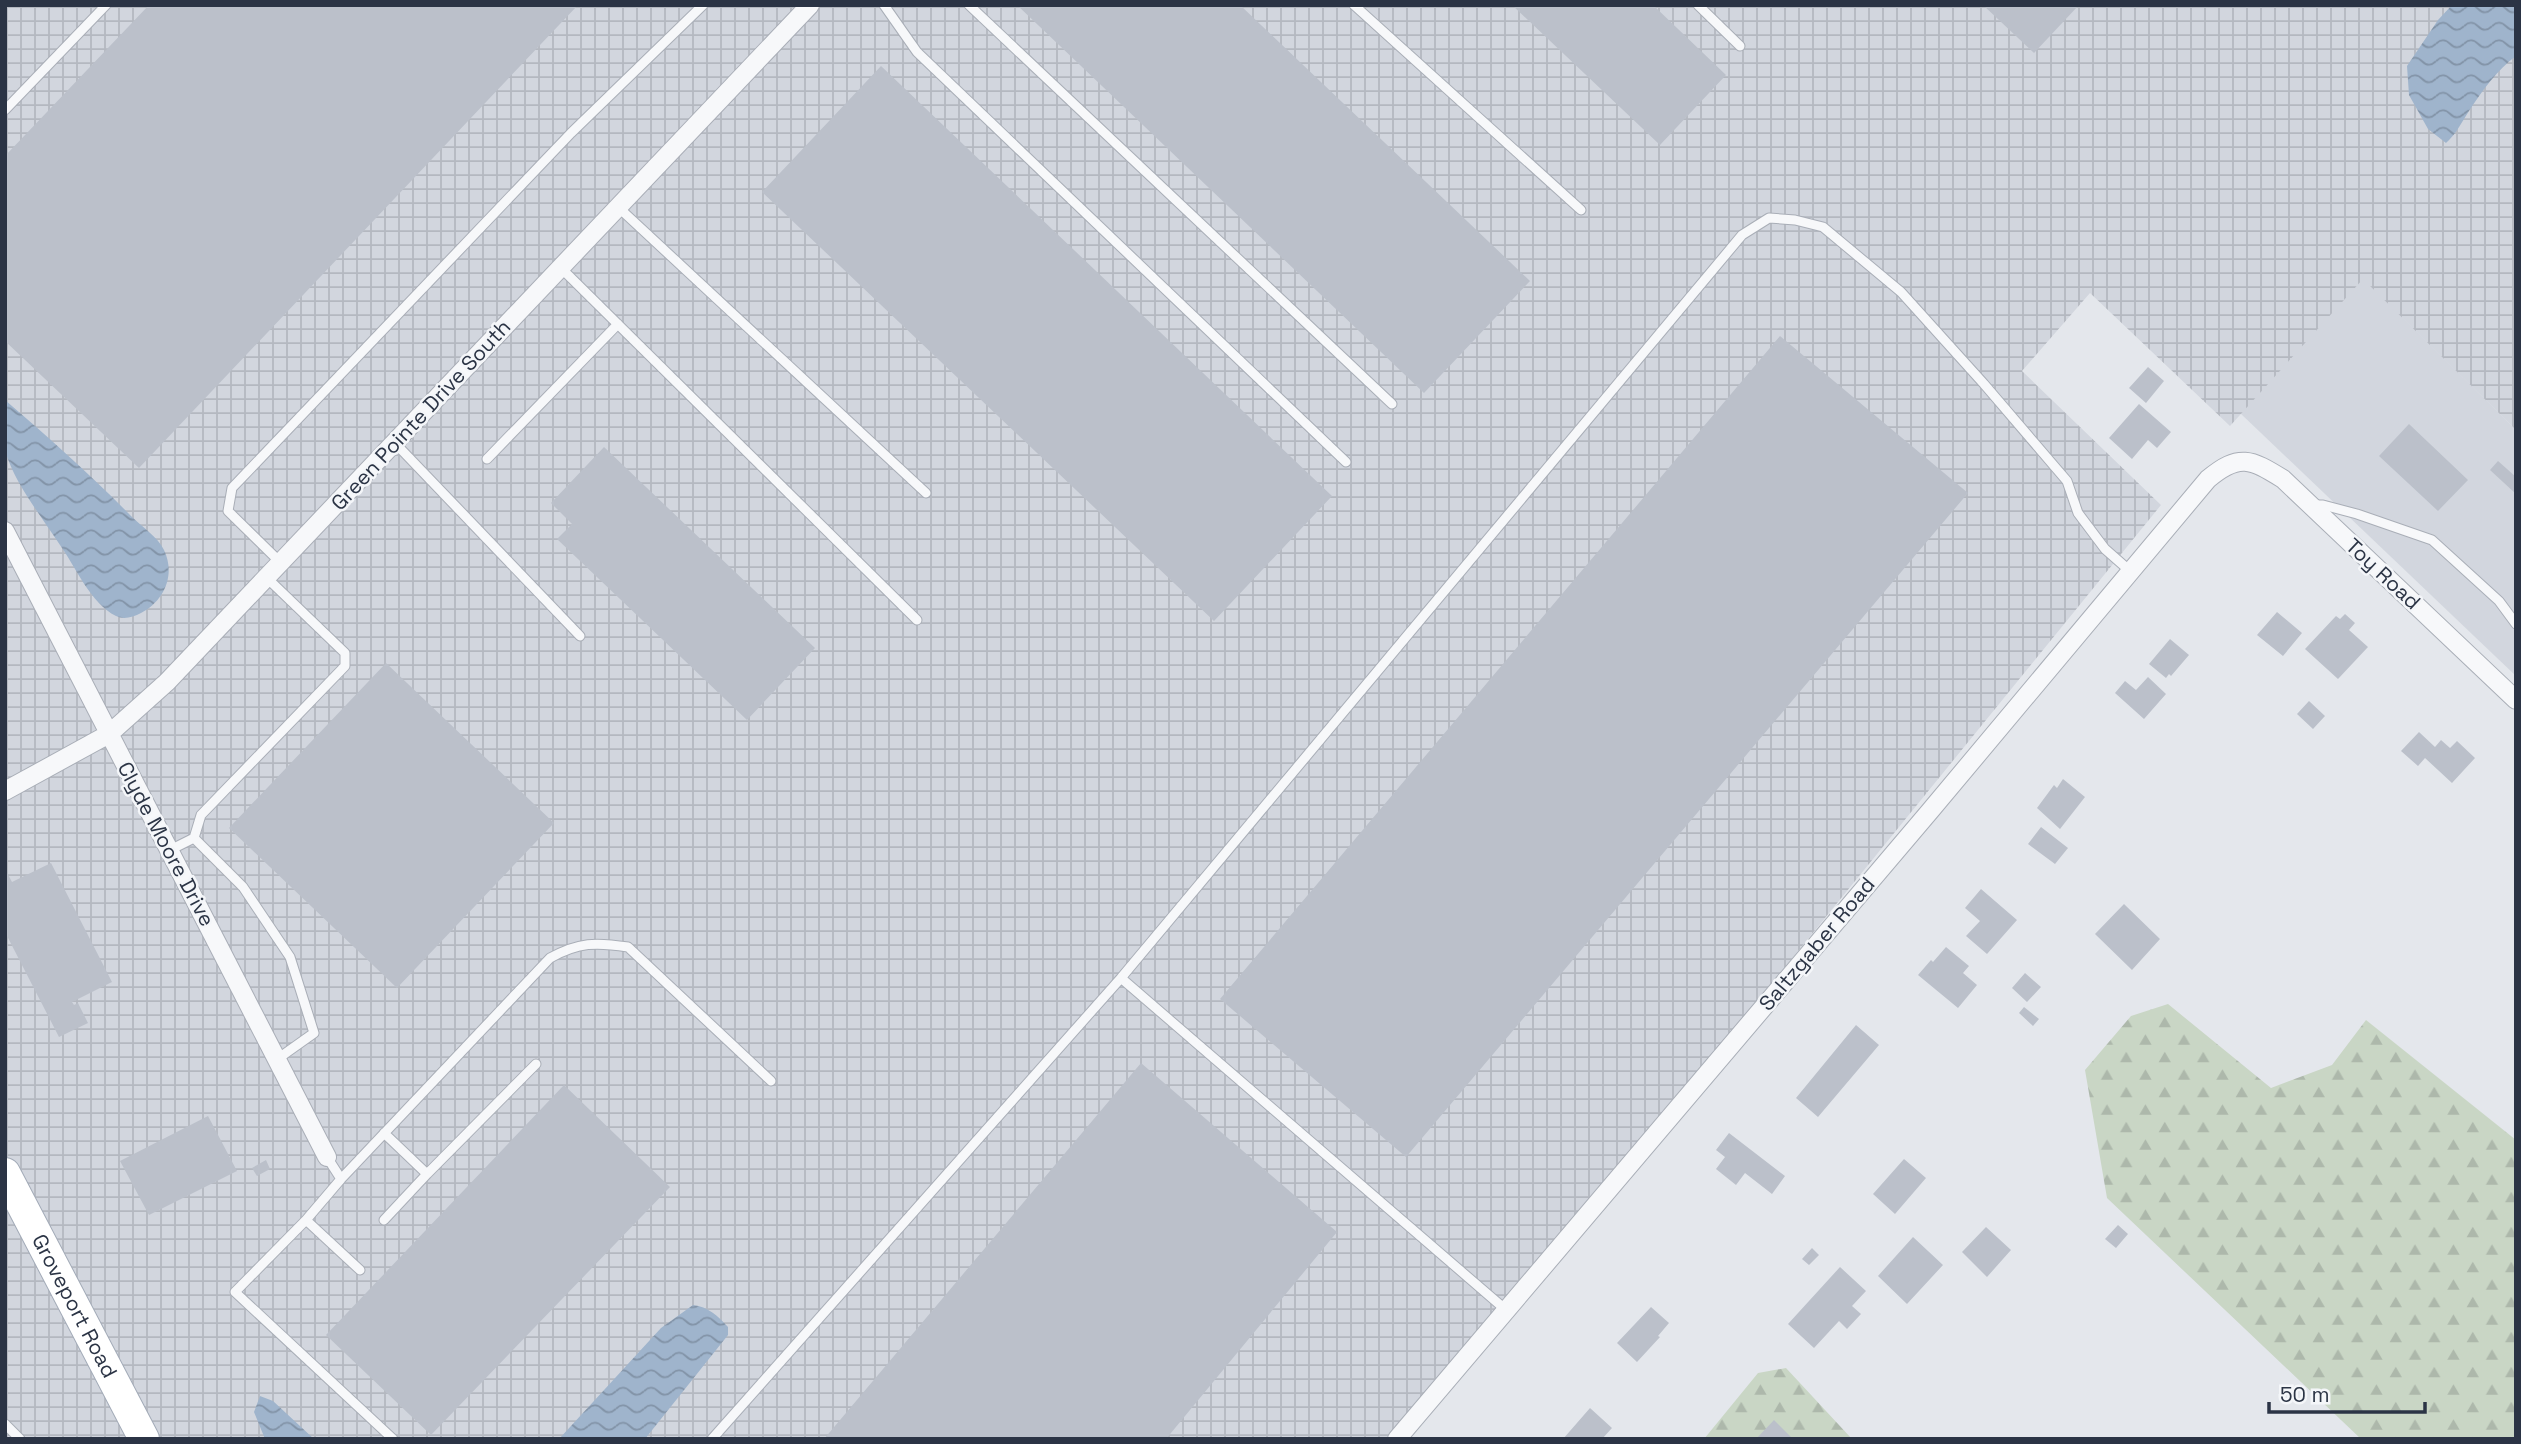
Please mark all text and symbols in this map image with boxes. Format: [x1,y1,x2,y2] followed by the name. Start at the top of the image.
[325,313,516,516] street label: Green Pointe Drive South
[2340,532,2427,615] street label: Toy Road
[112,757,221,931] street label: Clyde Moore Drive
[1753,871,1881,1016] street label: Saltzgaber Road
[26,1229,124,1382] street label: Groveport Road
[2269,1370,2425,1414] scale bar
[2280,1381,2330,1408] text: 50 m

